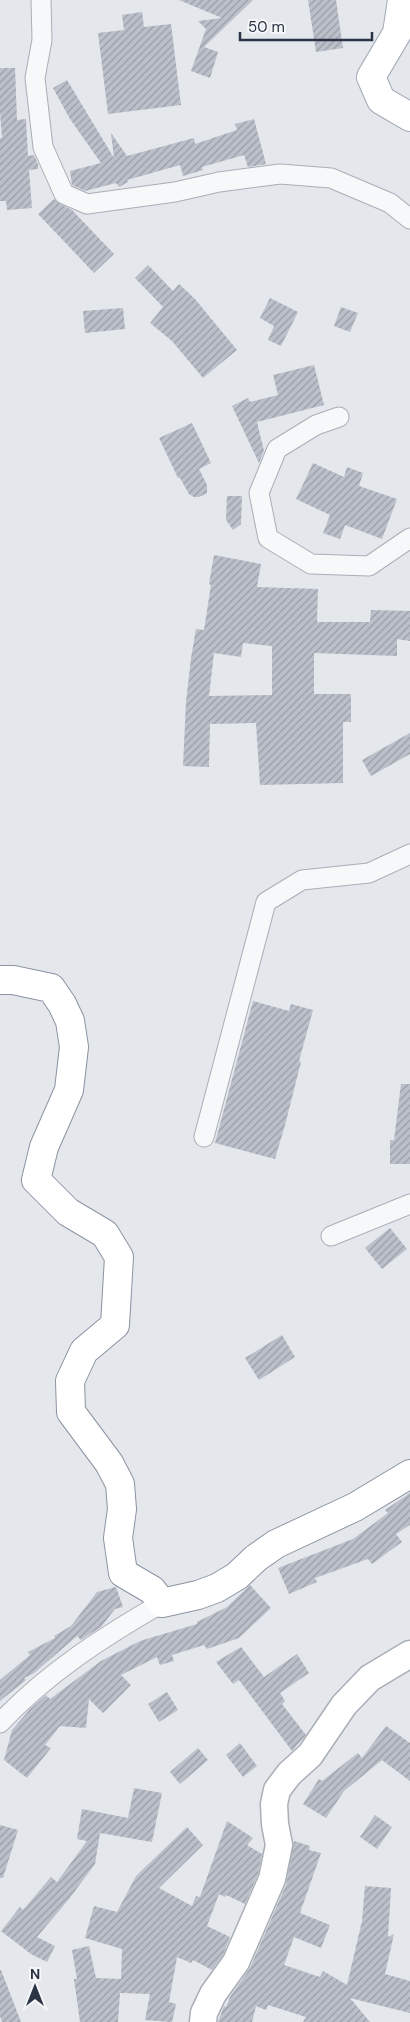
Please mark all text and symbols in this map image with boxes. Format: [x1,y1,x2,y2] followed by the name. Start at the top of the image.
[240,10,372,42] scale bar
[248,17,285,37] text: 50 m
[10,1962,60,2012] north arrow
[30,1965,40,1983] text: N

